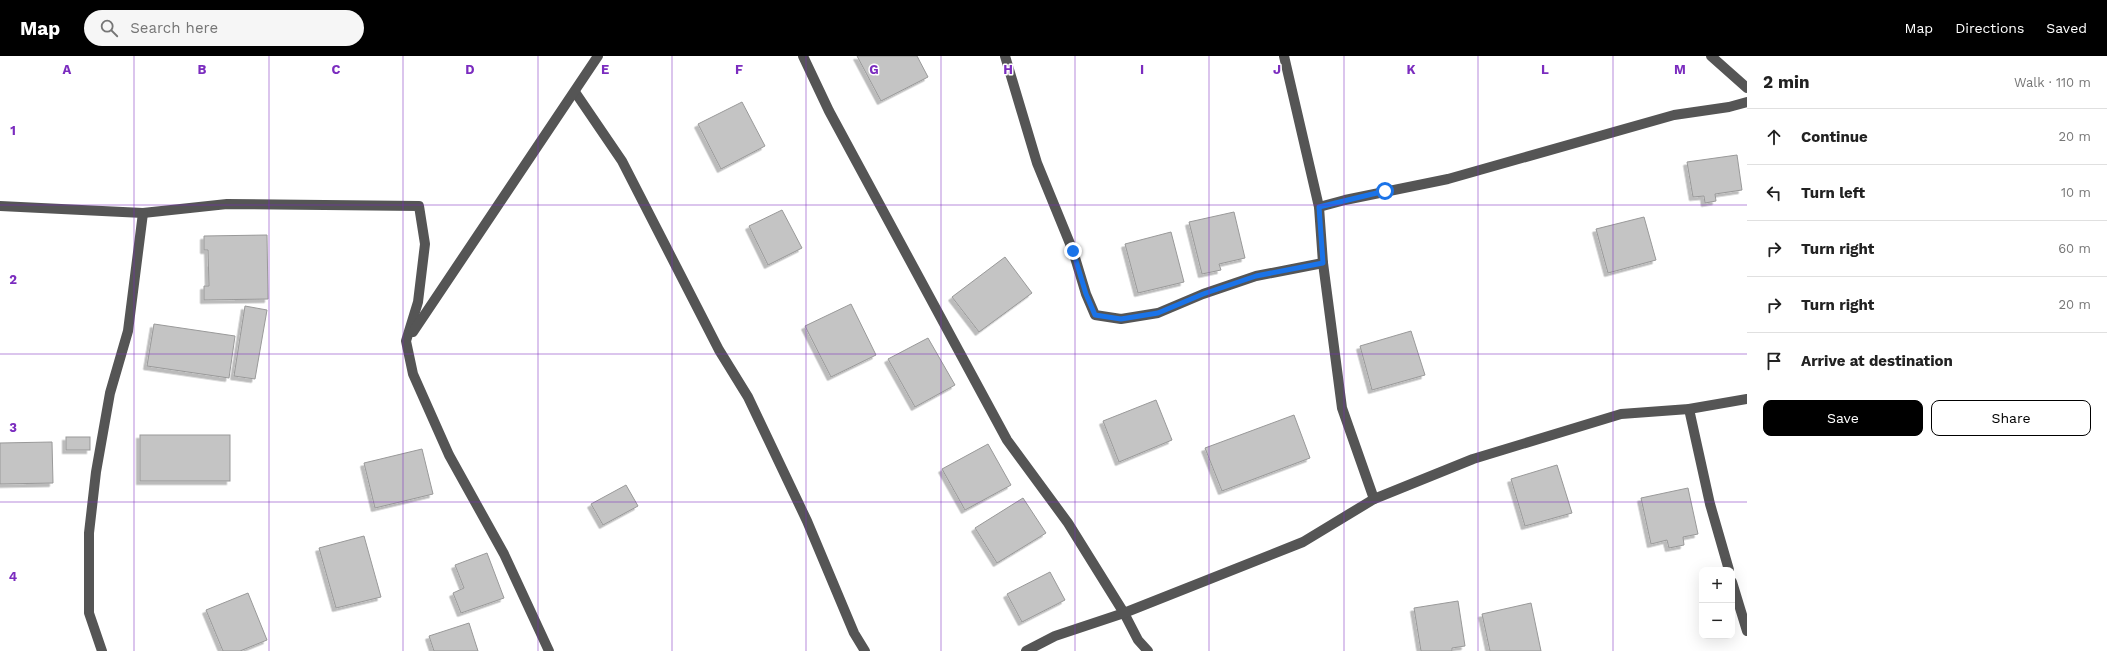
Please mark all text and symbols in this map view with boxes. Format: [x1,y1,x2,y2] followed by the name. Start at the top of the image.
[84,10,364,46] search box
[20,17,60,40] text: Map
[98,17,120,39] icon: search
[130,19,218,37] text: Search here
[1905,20,1933,36] text: Map
[1955,20,2024,36] text: Directions
[2046,20,2087,36] text: Saved
[63,62,72,77] text: A
[198,62,207,77] text: B
[332,62,341,77] text: C
[465,62,475,77] text: D
[601,62,609,77] text: E
[735,62,743,77] text: F
[869,62,879,77] text: G
[1003,62,1013,77] text: H
[1140,62,1144,77] text: I
[1273,62,1281,77] text: J
[1406,62,1416,77] text: K
[1541,62,1549,77] text: L
[1674,62,1686,77] text: M
[1763,72,1809,92] text: 2 min
[2014,75,2091,90] text: Walk · 110 m
[10,123,16,138] text: 1
[1763,126,1785,148] icon: ahead
[1801,128,1868,146] text: Continue
[2059,129,2091,144] text: 20 m
[1376,182,1394,200] route start
[1763,182,1785,204] icon: left
[1801,184,1865,202] text: Turn left
[2061,185,2091,200] text: 10 m
[1763,238,1785,260] icon: right
[1801,240,1874,258] text: Turn right
[2058,241,2091,256] text: 60 m
[1064,242,1082,260] route end
[9,272,17,287] text: 2
[1763,294,1785,316] icon: right
[1801,296,1874,314] text: Turn right
[2059,297,2091,312] text: 20 m
[1763,350,1785,372] icon: arrive
[1801,352,1953,370] text: Arrive at destination
[1763,400,1923,436] button: Save
[1931,400,2091,436] button: Share
[9,420,17,435] text: 3
[1699,567,1735,639] map controls
[1699,567,1735,603] button: +
[9,569,18,584] text: 4
[1699,603,1735,639] button: −

